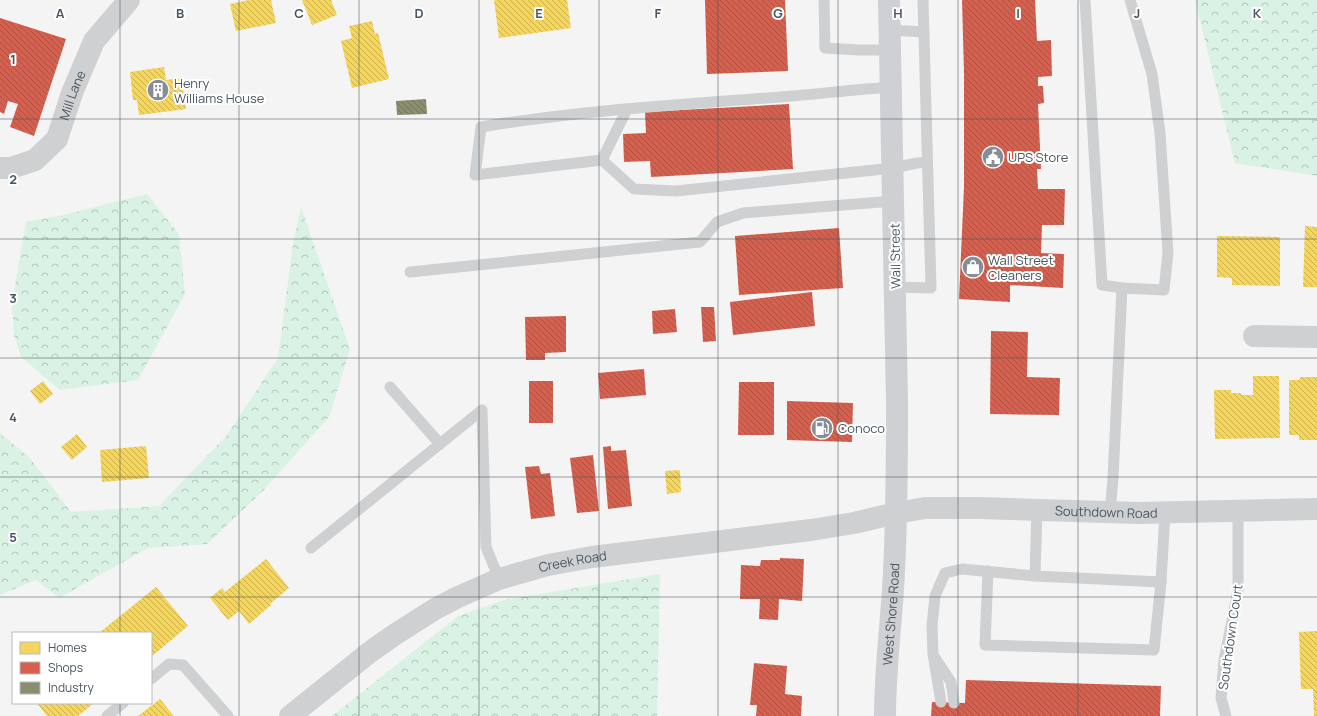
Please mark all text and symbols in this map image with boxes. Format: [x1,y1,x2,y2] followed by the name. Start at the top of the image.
[56,4,65,22] text: A
[176,4,184,22] text: B
[294,4,304,22] text: C
[414,4,424,22] text: D
[535,4,543,22] text: E
[655,4,662,22] text: F
[773,4,783,22] text: G
[893,4,903,22] text: H
[1016,4,1020,22] text: I
[1134,4,1140,22] text: J
[1253,4,1262,22] text: K
[10,50,16,68] text: 1
[55,67,90,122] street label: Mill Lane
[174,74,265,107] place label: Henry Williams House
[145,77,171,103] building icon: Henry Williams House
[980,144,1006,170] public building icon: UPS Store
[1008,148,1069,166] place label: UPS Store
[9,170,17,188] text: 2
[885,223,905,289] street label: Wall Street
[988,251,1054,284] place label: Wall Street Cleaners
[960,254,986,280] shop icon: Wall Street Cleaners
[9,289,17,307] text: 3
[9,408,17,426] text: 4
[809,415,835,441] fuel station icon: Conoco
[838,419,885,437] place label: Conoco
[1055,501,1158,522] street label: Southdown Road
[9,528,17,546] text: 5
[536,546,608,576] street label: Creek Road
[878,562,903,666] street label: West Shore Road
[1214,583,1246,691] street label: Southdown Court
[12,632,152,704] legend
[48,639,87,656] text: Homes
[48,659,83,676] text: Shops
[48,679,94,696] text: Industry

